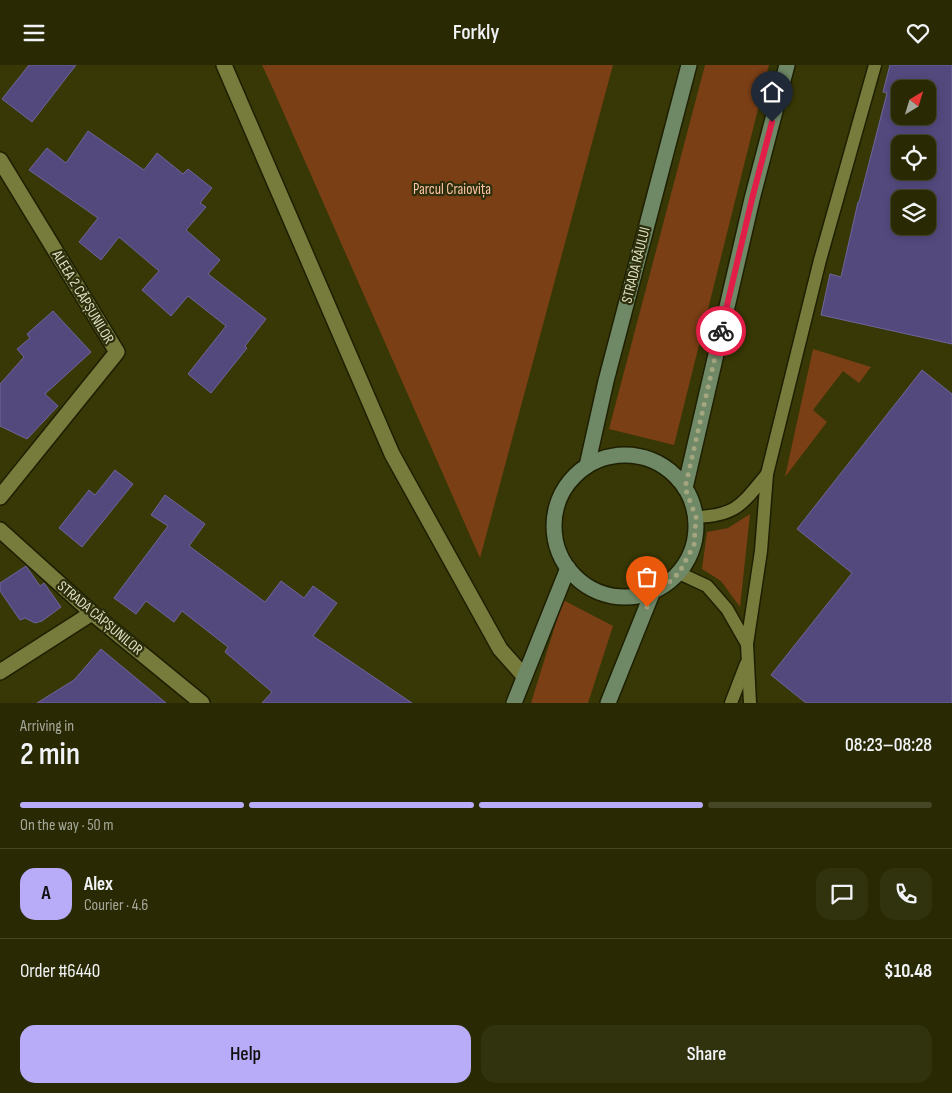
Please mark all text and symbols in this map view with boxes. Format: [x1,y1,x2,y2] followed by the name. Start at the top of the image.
[20,19,48,47] icon: menu
[453,19,499,46] text: Forkly
[904,19,932,47] icon: heart
[751,71,793,122] pin
[758,78,786,106] icon: home
[891,80,936,125] north arrow
[891,80,936,235] map controls
[891,135,936,180] button: locate
[413,180,491,199] park label: Parcul Craiovița
[891,190,936,235] button: layers
[617,225,655,305] street label: STRADA RÂULUI
[47,246,118,347] street label: ALEEA 2 CĂPȘUNILOR
[696,306,746,356] courier
[707,317,735,345] icon: bike
[626,556,668,607] pin
[633,563,661,591] icon: bag
[53,577,147,659] street label: STRADA CĂPȘUNILOR
[20,717,74,736] text: Arriving in
[845,734,932,757] text: 08:23–08:28
[20,735,80,774] text: 2 min
[20,816,114,835] text: On the way · 50 m
[816,868,868,920] button: chat
[880,868,932,920] button: phone
[84,873,113,896] text: Alex
[41,882,51,905] text: A
[84,896,148,915] text: Courier · 4.6
[20,960,100,983] text: Order #6440
[884,960,932,983] text: $10.48
[20,1025,471,1083] button: Help
[481,1025,932,1083] button: Share

